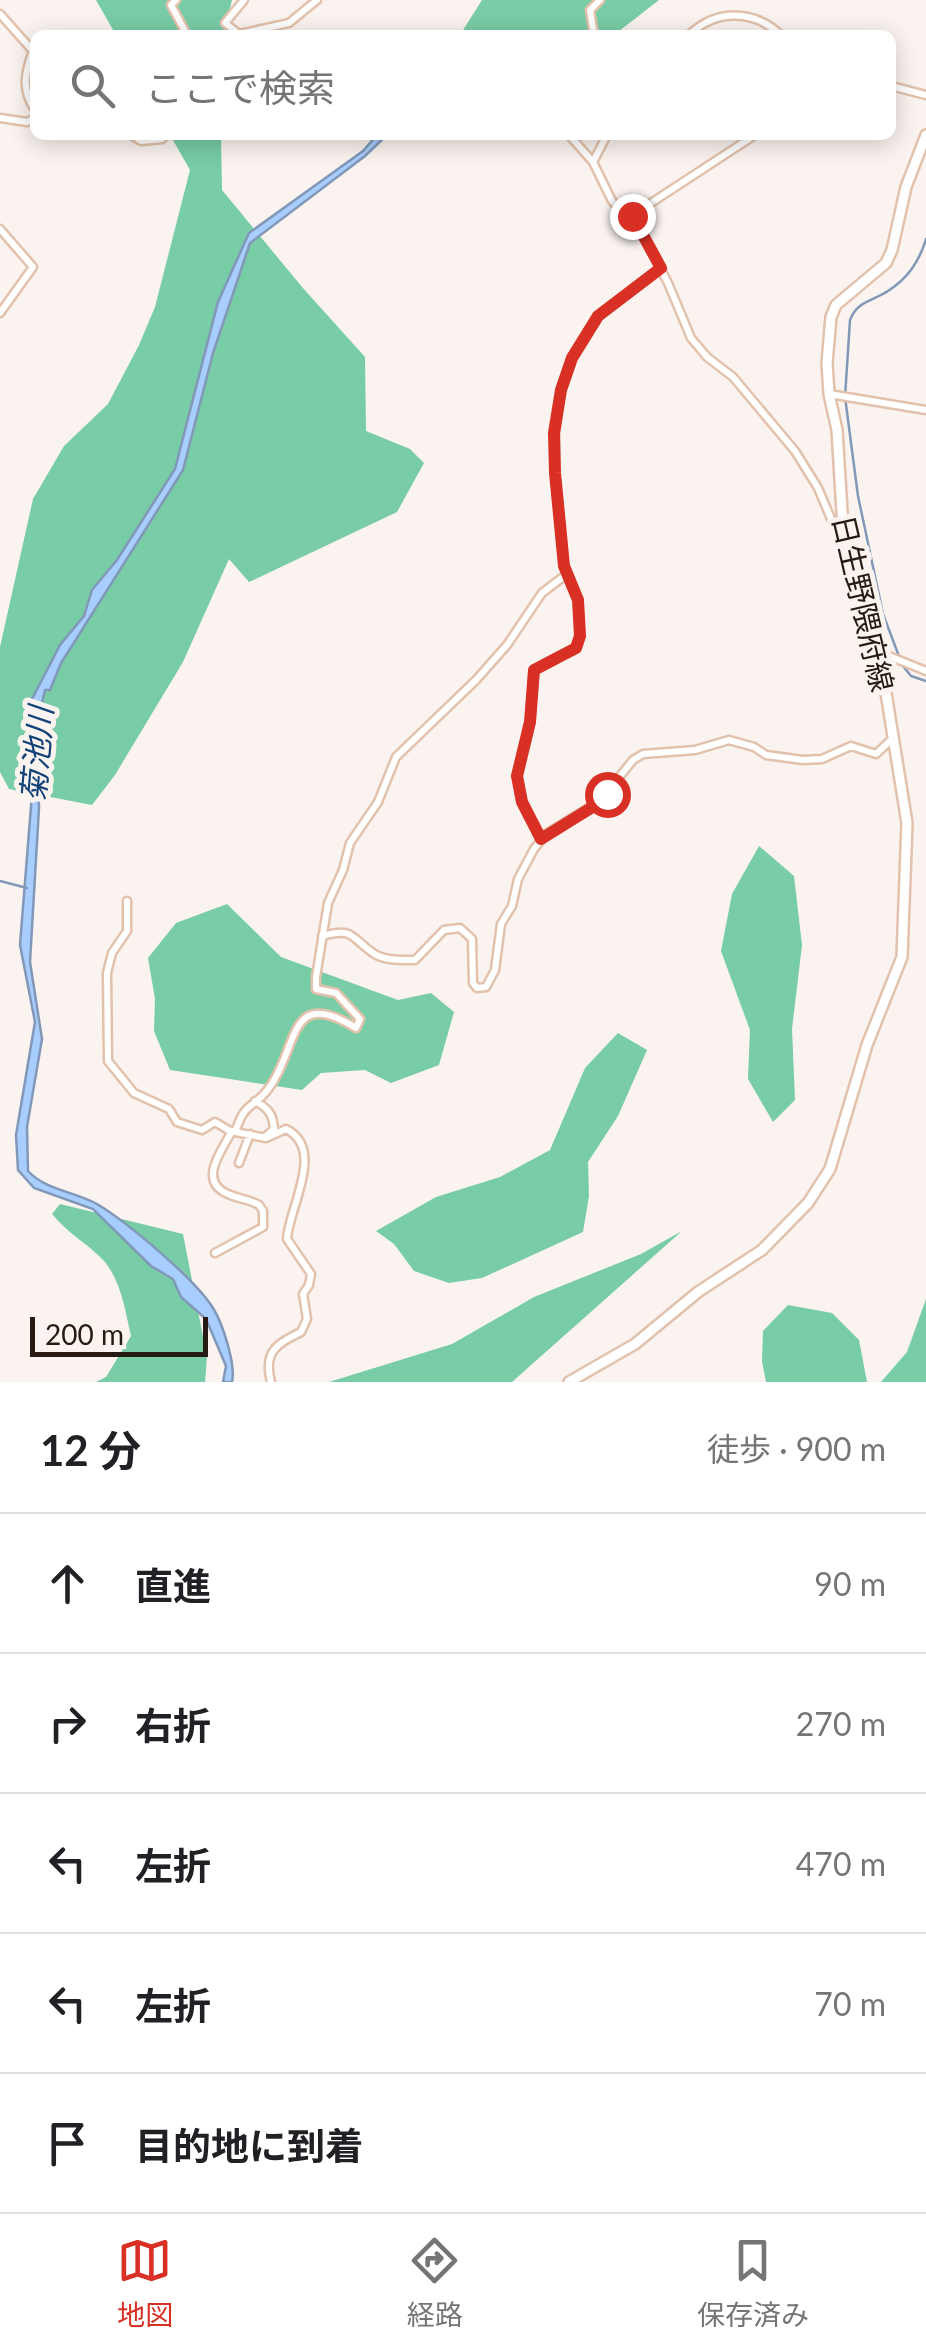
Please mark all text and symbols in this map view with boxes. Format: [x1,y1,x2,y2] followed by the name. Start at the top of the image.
[30,30,896,140] search box
[65,58,120,113] icon: search
[145,64,335,110] text: ここで検索
[610,194,656,240] route end
[826,511,902,695] street label: 日生野隈府線
[12,702,60,804] water label: 菊池川
[585,772,631,818] route start
[30,1312,208,1356] scale bar
[45,1317,124,1351] text: 200 m
[40,1425,141,1475] text: 12 分
[707,1429,886,1468] text: 徒歩 · 900 m
[40,1556,95,1611] icon: ahead
[135,1562,211,1608] text: 直進
[814,1564,886,1603] text: 90 m
[40,1696,95,1751] icon: right
[135,1702,211,1748] text: 右折
[796,1704,886,1743] text: 270 m
[40,1836,95,1891] icon: left
[135,1842,211,1888] text: 左折
[796,1844,886,1883] text: 470 m
[40,1976,95,2031] icon: left
[135,1982,211,2028] text: 左折
[814,1984,886,2023] text: 70 m
[40,2116,95,2171] icon: arrive
[135,2122,363,2168] text: 目的地に到着
[117,2233,173,2333] tab: 地図
[407,2233,463,2333] tab: 経路
[697,2233,809,2333] tab: 保存済み

